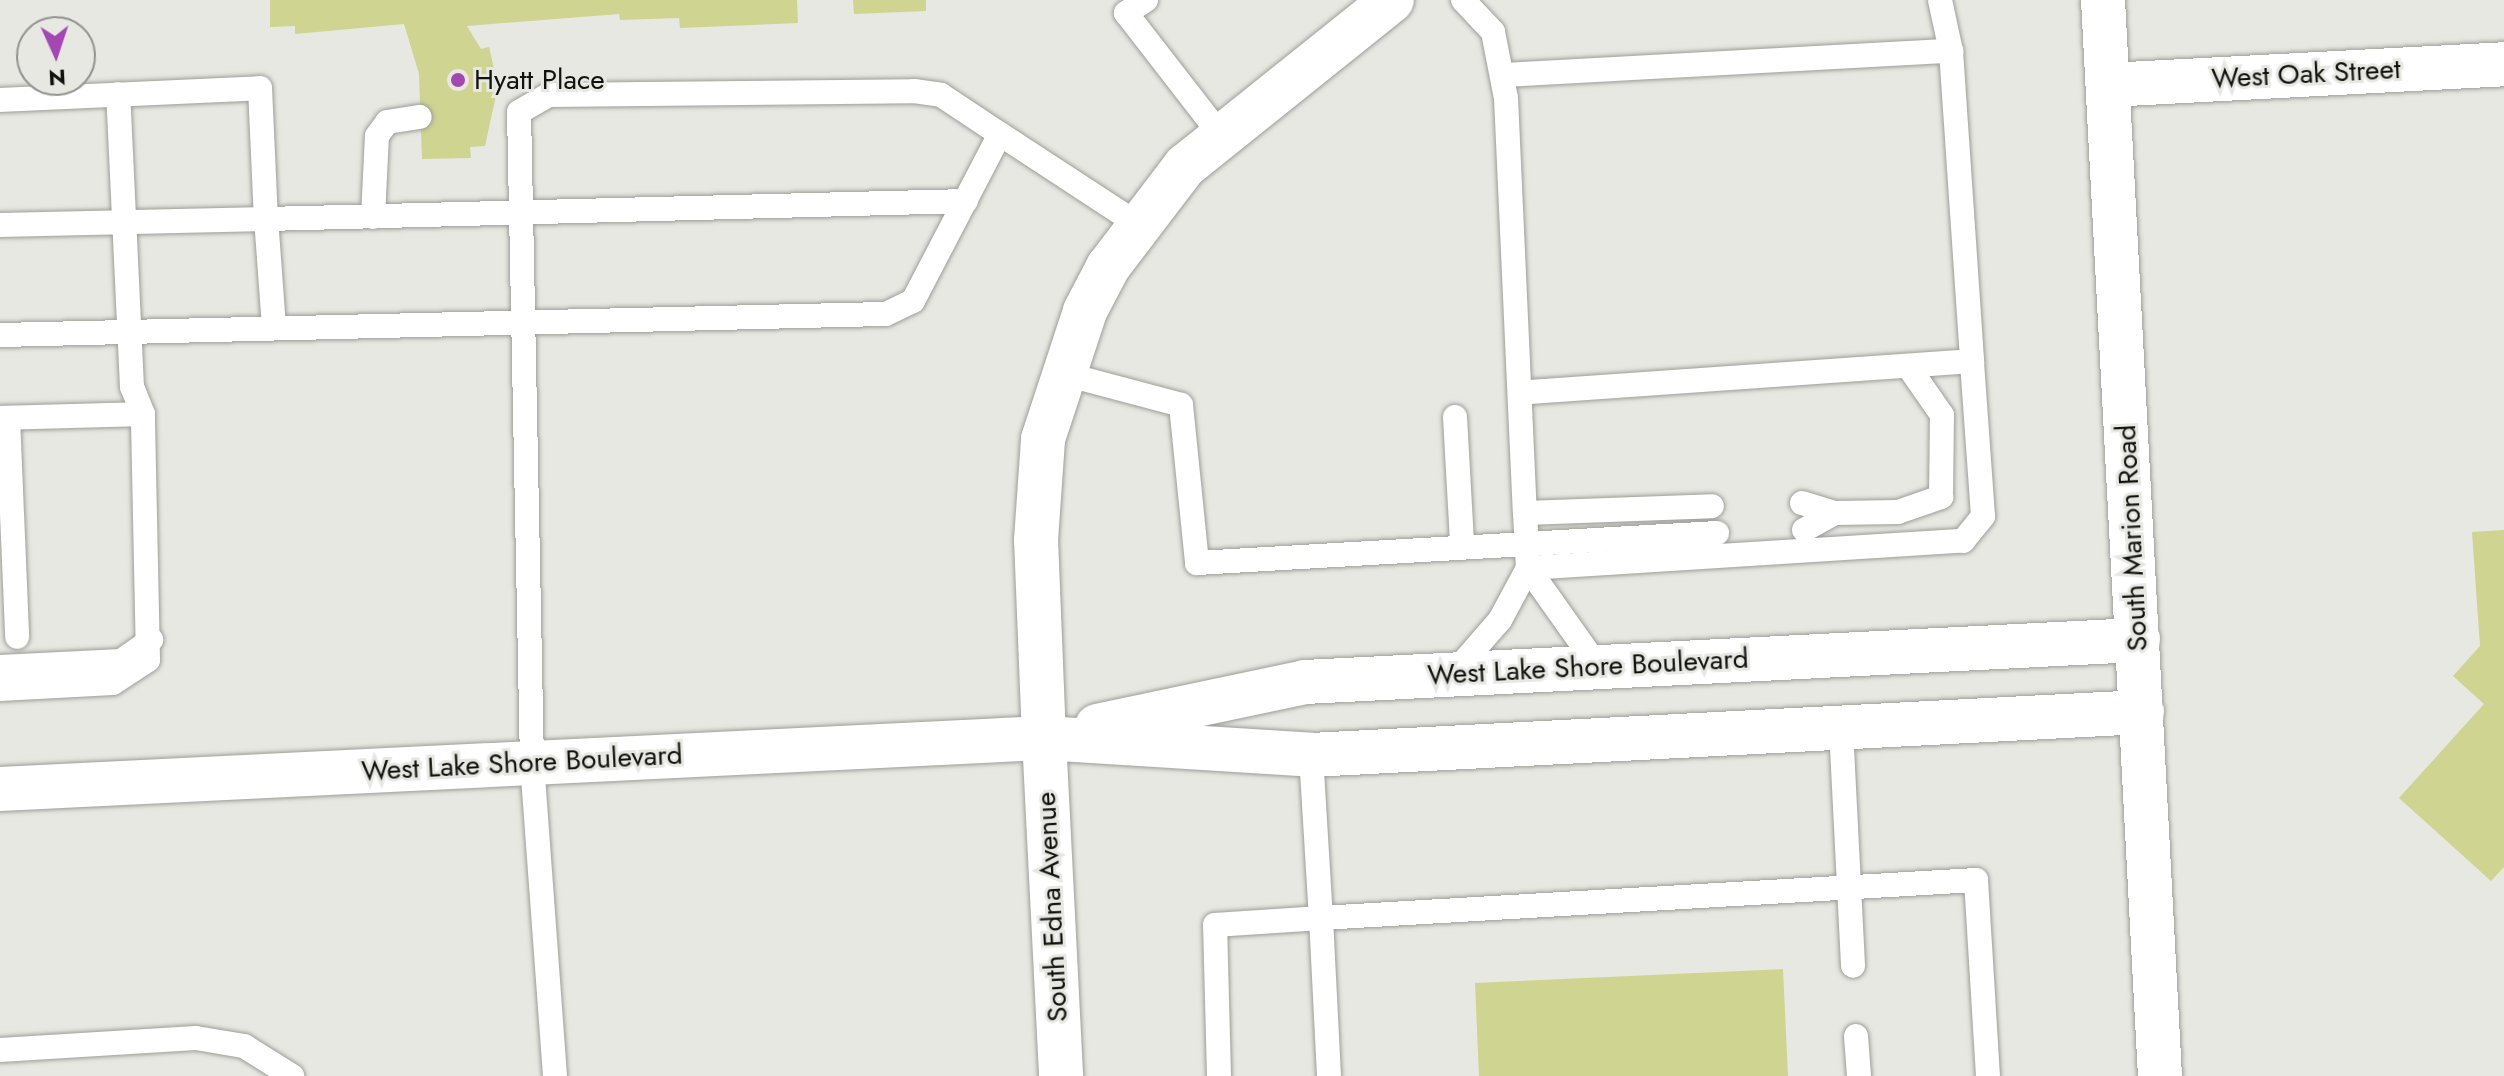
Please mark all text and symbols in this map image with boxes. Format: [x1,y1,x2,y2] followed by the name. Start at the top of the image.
[16,16,96,96] north arrow
[2211,52,2401,96] street label: West Oak Street
[48,62,67,94] text: N
[474,63,605,97] place label: Hyatt Place
[449,71,467,89] marker: Hyatt Place
[2109,424,2155,652] street label: South Marion Road
[1426,642,1750,692] street label: West Lake Shore Boulevard
[360,738,684,788] street label: West Lake Shore Boulevard
[1029,791,1075,1023] street label: South Edna Avenue

